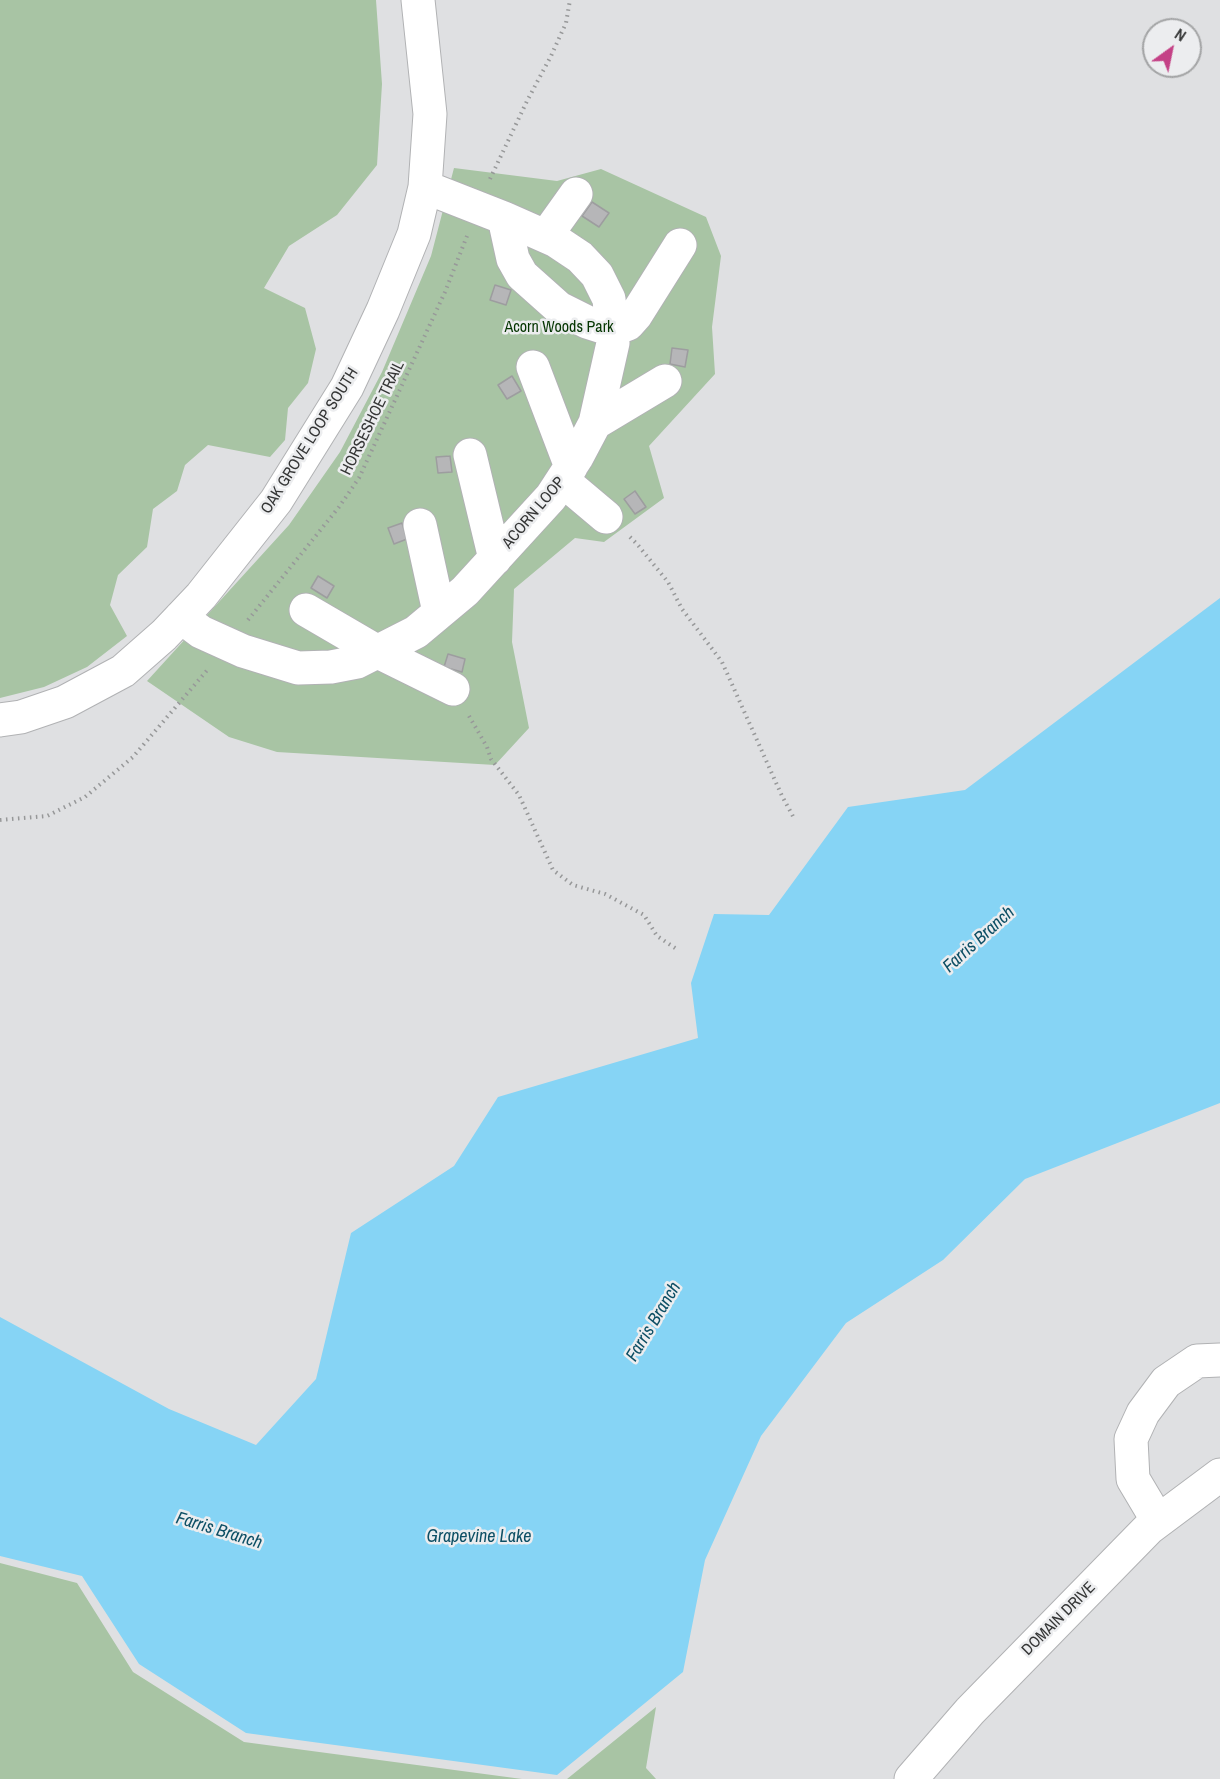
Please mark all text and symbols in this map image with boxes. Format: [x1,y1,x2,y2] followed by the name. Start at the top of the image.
[1142,18,1202,78] north arrow
[1171,23,1191,46] text: N
[504,318,614,338] park label: Acorn Woods Park
[337,358,409,478] street label: HORSESHOE TRAIL
[257,364,363,518] street label: OAK GROVE LOOP SOUTH
[499,473,569,553] street label: ACORN LOOP
[939,902,1019,978] water label: Farris Branch
[622,1278,686,1366] water label: Farris Branch
[173,1508,265,1554] water label: Farris Branch
[426,1526,532,1548] water label: Grapevine Lake
[1018,1578,1100,1660] street label: DOMAIN DRIVE

